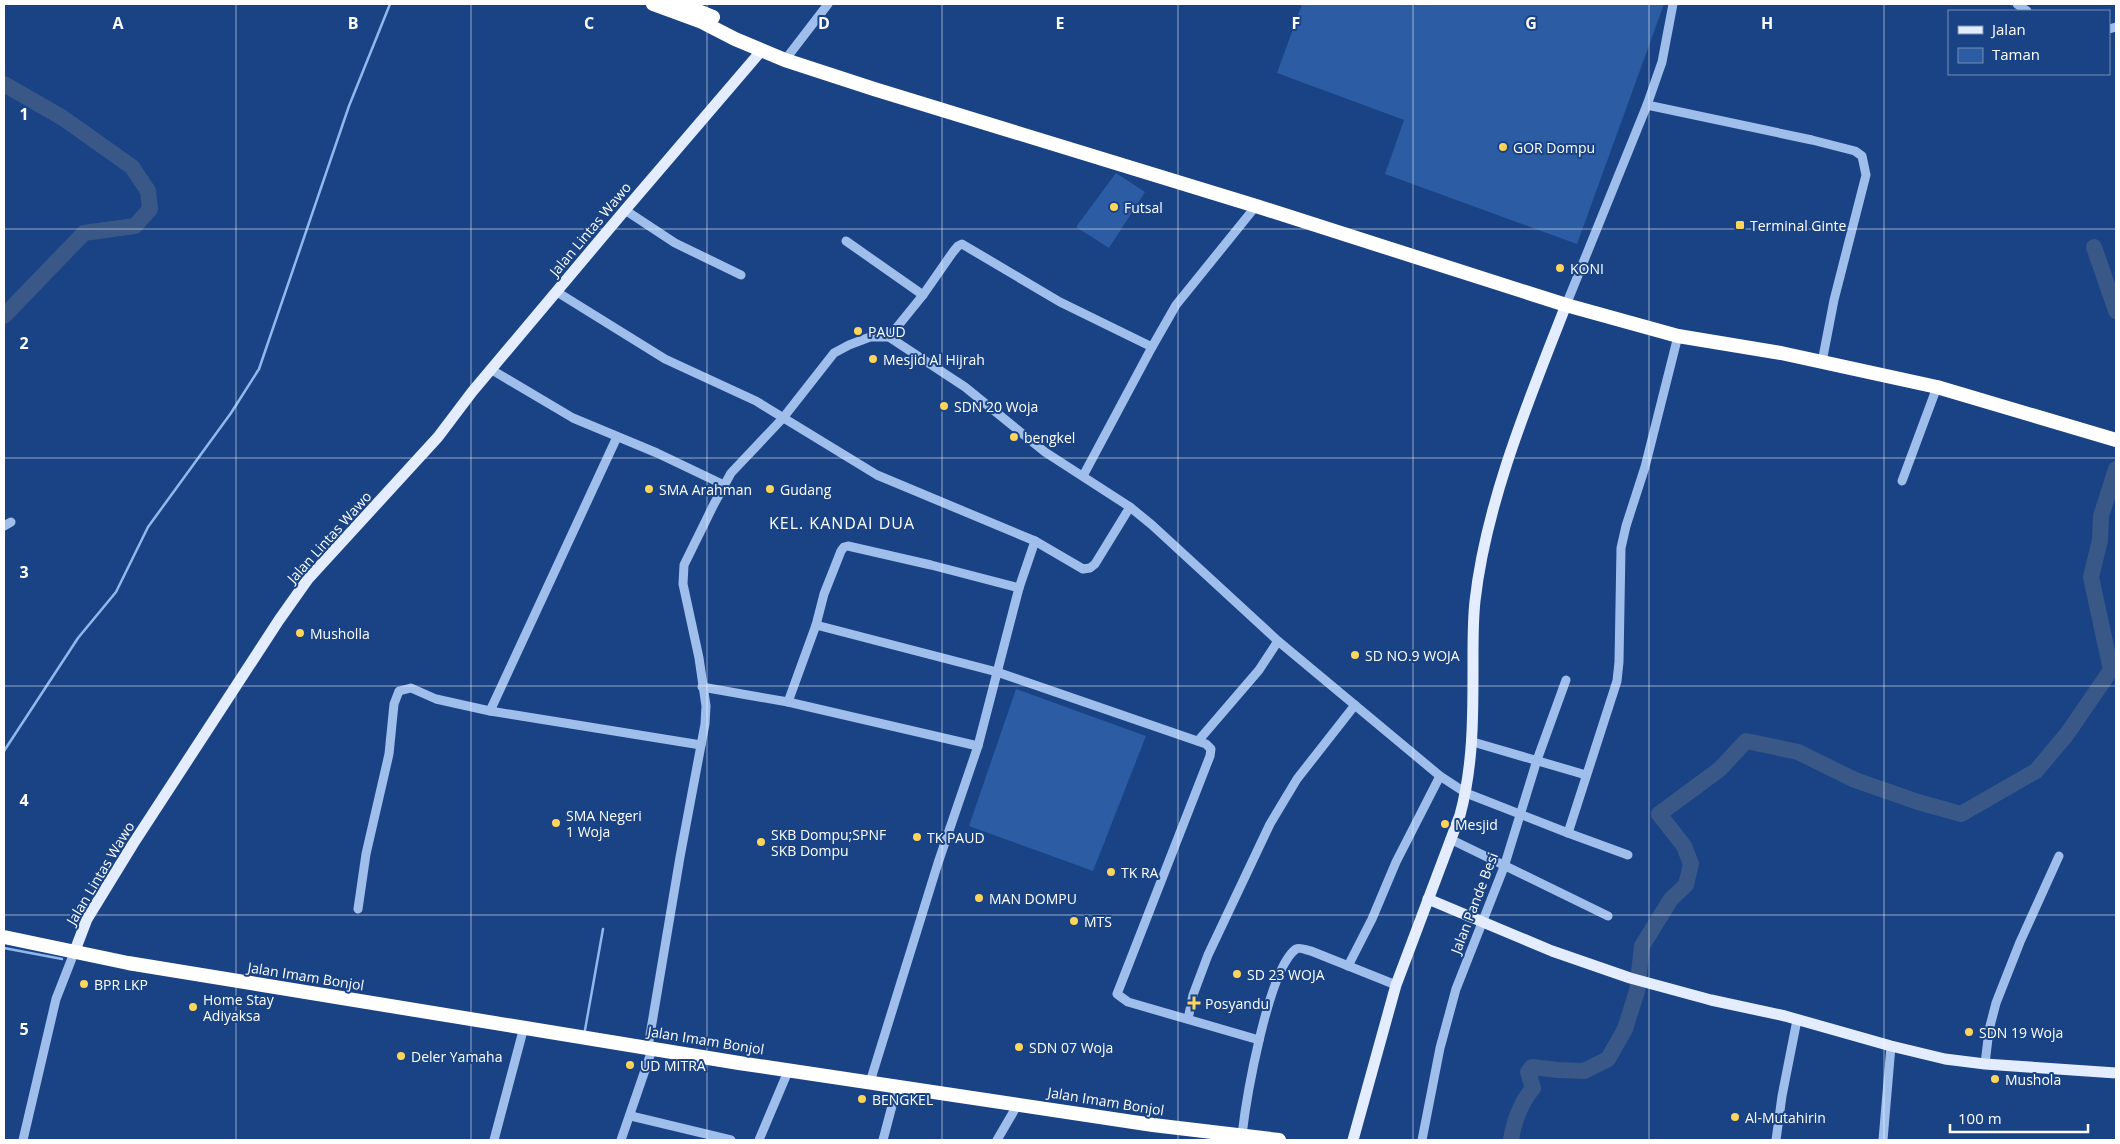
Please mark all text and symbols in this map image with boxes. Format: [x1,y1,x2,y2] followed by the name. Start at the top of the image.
[1948,10,2110,75] legend
[112,12,124,34] text: A
[348,12,358,34] text: B
[584,12,594,34] text: C
[818,12,830,34] text: D
[1056,12,1065,34] text: E
[1292,12,1300,34] text: F
[1525,12,1537,34] text: G
[1761,12,1773,34] text: H
[1990,19,2026,39] text: Jalan
[1992,44,2040,64] text: Taman
[19,103,29,125] text: 1
[1513,138,1595,157] place label: GOR Dompu
[1497,141,1509,153] marker: GOR Dompu
[544,178,635,282] street label: Jalan Lintas Wawo
[1124,198,1163,217] place label: Futsal
[1108,201,1120,213] marker: Futsal
[1750,216,1847,235] place label: Terminal Ginte
[1734,219,1746,231] marker: Terminal Ginte
[1570,259,1604,278] place label: KONI
[1554,262,1566,274] marker: KONI
[868,322,906,341] place label: PAUD
[852,325,864,337] marker: PAUD
[19,332,29,354] text: 2
[883,350,985,369] place label: Mesjid Al Hijrah
[867,353,879,365] marker: Mesjid Al Hijrah
[954,397,1038,416] place label: SDN 20 Woja
[938,400,950,412] marker: SDN 20 Woja
[1024,428,1075,447] place label: bengkel
[1008,431,1020,443] marker: bengkel
[659,480,752,499] place label: SMA Arahman
[780,480,832,499] place label: Gudang
[643,483,655,495] marker: SMA Arahman
[764,483,776,495] marker: Gudang
[281,487,375,589] street label: Jalan Lintas Wawo
[769,512,915,534] district label: KEL. KANDAI DUA
[19,561,29,583] text: 3
[310,624,370,643] place label: Musholla
[294,627,306,639] marker: Musholla
[1365,646,1460,665] place label: SD NO.9 WOJA
[1349,649,1361,661] marker: SD NO.9 WOJA
[19,789,29,811] text: 4
[566,806,642,841] place label: SMA Negeri 1 Woja
[1455,815,1498,834] place label: Mesjid
[550,817,562,829] marker: SMA Negeri 1 Woja
[61,818,138,930] street label: Jalan Lintas Wawo
[1439,818,1451,830] marker: Mesjid
[771,825,886,860] place label: SKB Dompu;SPNF SKB Dompu
[927,828,985,847] place label: TK PAUD
[911,831,923,843] marker: TK PAUD
[755,836,767,848] marker: SKB Dompu;SPNF SKB Dompu
[1445,850,1502,958] street label: Jalan Pande Besi
[1121,863,1159,882] place label: TK RA
[1105,866,1117,878] marker: TK RA
[989,889,1077,908] place label: MAN DOMPU
[973,892,985,904] marker: MAN DOMPU
[1084,912,1112,931] place label: MTS
[1068,915,1080,927] marker: MTS
[244,957,366,995] street label: Jalan Imam Bonjol
[1247,965,1325,984] place label: SD 23 WOJA
[1231,968,1243,980] marker: SD 23 WOJA
[94,975,148,994] place label: BPR LKP
[78,978,90,990] marker: BPR LKP
[203,990,275,1025] place label: Home Stay Adiyaksa
[1205,994,1269,1013] place label: Posyandu
[1187,996,1201,1010] marker: Posyandu
[187,1001,199,1013] marker: Home Stay Adiyaksa
[19,1018,29,1040] text: 5
[644,1021,766,1059] street label: Jalan Imam Bonjol
[1979,1023,2063,1042] place label: SDN 19 Woja
[1963,1026,1975,1038] marker: SDN 19 Woja
[1029,1038,1113,1057] place label: SDN 07 Woja
[1013,1041,1025,1053] marker: SDN 07 Woja
[411,1047,503,1066] place label: Deler Yamaha
[395,1050,407,1062] marker: Deler Yamaha
[640,1056,706,1075] place label: UD MITRA
[624,1059,636,1071] marker: UD MITRA
[2005,1070,2061,1089] place label: Mushola
[1989,1073,2001,1085] marker: Mushola
[1044,1082,1166,1120] street label: Jalan Imam Bonjol
[872,1090,933,1109] place label: BENGKEL
[856,1093,868,1105] marker: BENGKEL
[1950,1102,2088,1134] scale bar
[1745,1108,1826,1127] place label: Al-Mutahirin
[1958,1108,2002,1128] text: 100 m
[1729,1111,1741,1123] marker: Al-Mutahirin

